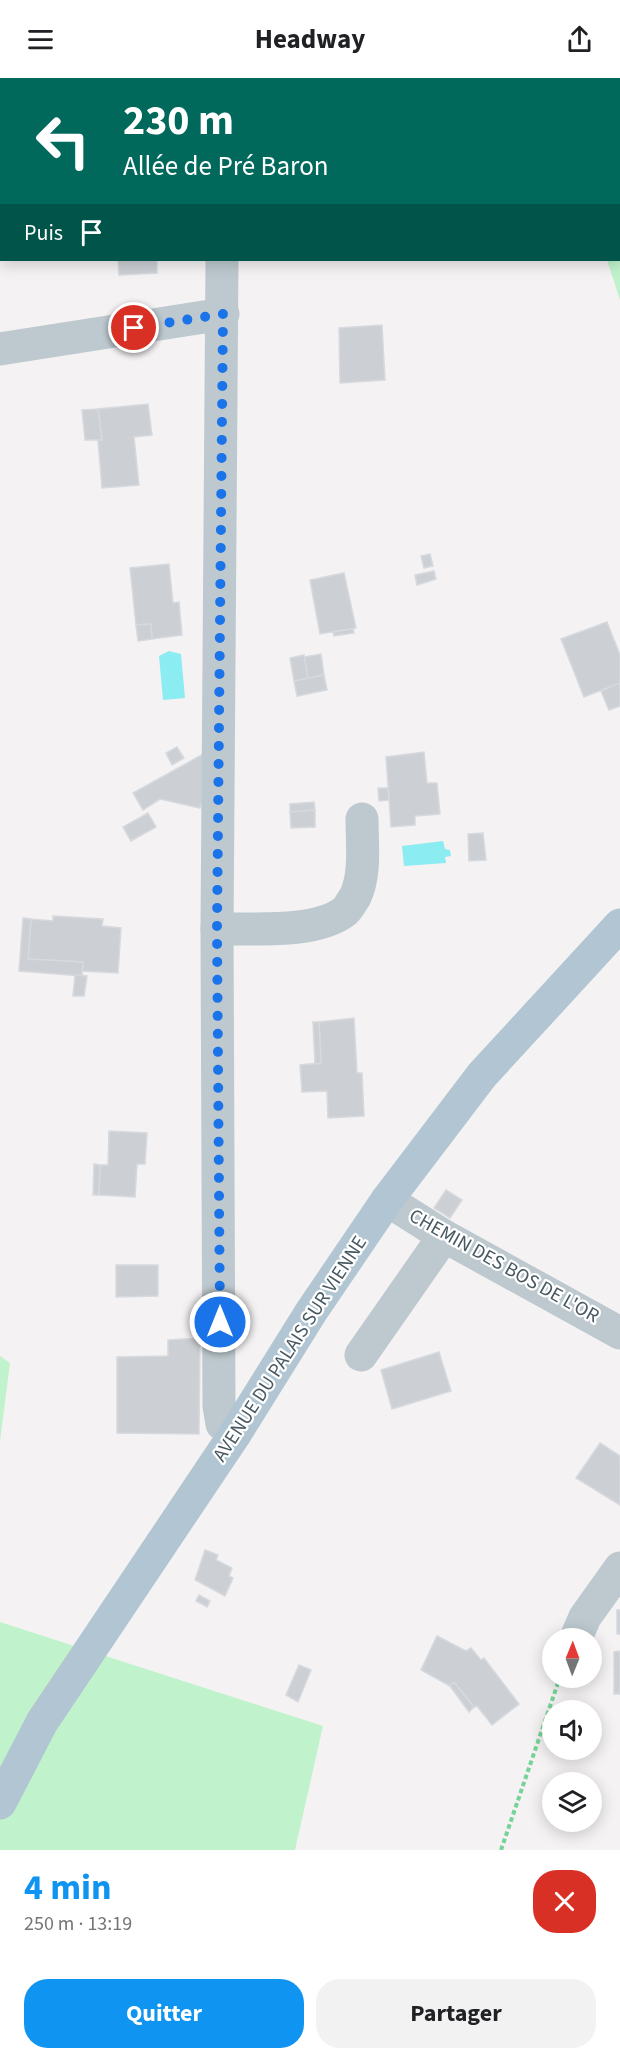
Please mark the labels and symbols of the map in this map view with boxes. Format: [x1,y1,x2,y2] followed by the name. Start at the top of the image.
[108,302,159,353] pin
[404,1202,604,1330] street label: CHEMIN DES BOS DE L'OR
[206,1231,374,1467] street label: AVENUE DU PALAIS SUR VIENNE
[188,1290,252,1354] position arrow
[542,1628,602,1688] north arrow

